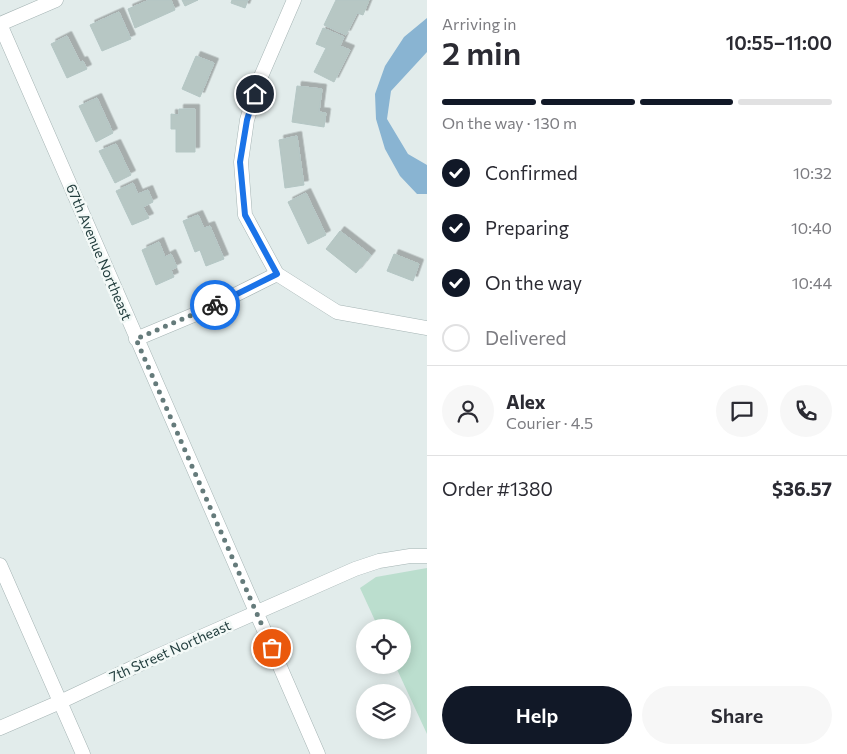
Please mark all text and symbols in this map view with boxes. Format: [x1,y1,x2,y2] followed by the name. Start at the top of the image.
[442,14,516,33] text: Arriving in
[726,31,832,54] text: 10:55–11:00
[442,32,521,72] text: 2 min
[234,73,276,115] pin
[241,80,269,108] icon: home
[442,113,577,132] text: On the way · 130 m
[442,159,470,187] icon: check
[485,161,578,184] text: Confirmed
[793,163,832,182] text: 10:32
[63,181,136,323] street label: 67th Avenue Northeast
[442,214,470,242] icon: check
[485,216,569,239] text: Preparing
[791,218,832,237] text: 10:40
[442,269,470,297] icon: check
[485,271,582,294] text: On the way
[792,273,832,292] text: 10:44
[190,280,240,330] courier
[201,291,229,319] icon: bike
[485,326,566,349] text: Delivered
[442,385,494,437] button: person
[716,385,768,437] button: chat
[780,385,832,437] button: phone
[506,390,546,413] text: Alex
[506,413,593,432] text: Courier · 4.5
[442,477,553,500] text: Order #1380
[772,477,832,500] text: $36.57
[106,616,233,685] street label: 7th Street Northeast
[356,619,411,739] map controls
[356,619,411,674] button: locate
[251,627,293,669] pin
[258,634,286,662] icon: bag
[356,684,411,739] button: layers
[442,686,632,744] button: Help
[642,686,832,744] button: Share

